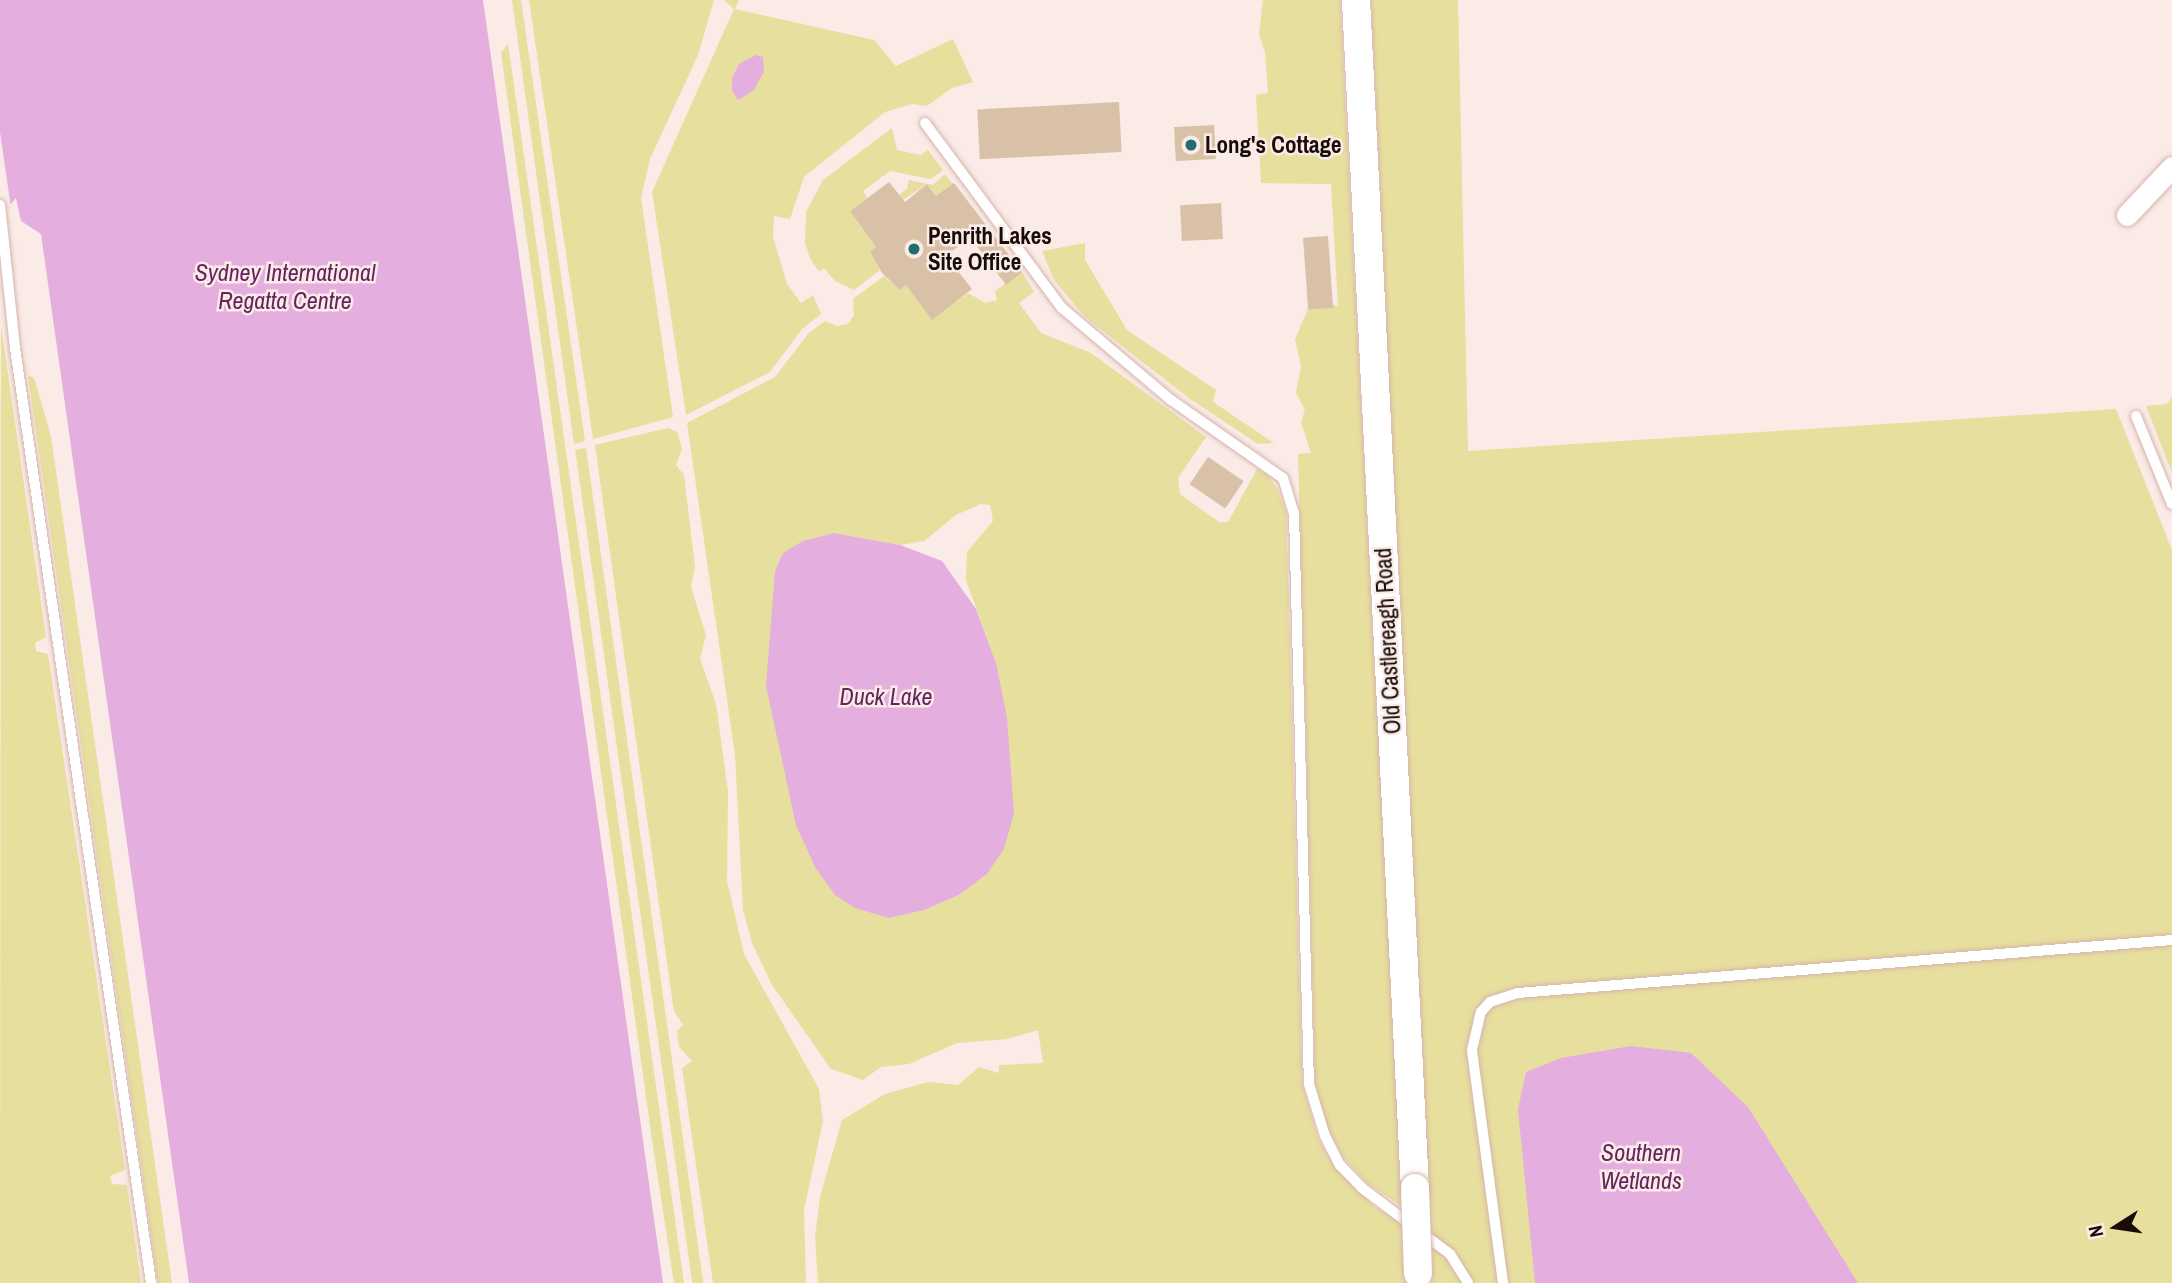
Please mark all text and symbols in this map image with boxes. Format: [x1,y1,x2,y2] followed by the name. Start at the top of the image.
[1205,131,1342,159] place label: Long's Cottage
[1183,137,1199,153] marker: Long's Cottage
[928,222,1052,276] place label: Penrith Lakes Site Office
[906,241,922,257] marker: Penrith Lakes Site Office
[195,259,375,315] water label: Sydney International Regatta Centre
[1369,547,1407,735] street label: Old Castlereagh Road
[840,683,932,711] water label: Duck Lake
[1600,1139,1682,1195] water label: Southern Wetlands
[2081,1192,2151,1262] north arrow
[2082,1223,2109,1240] text: N

